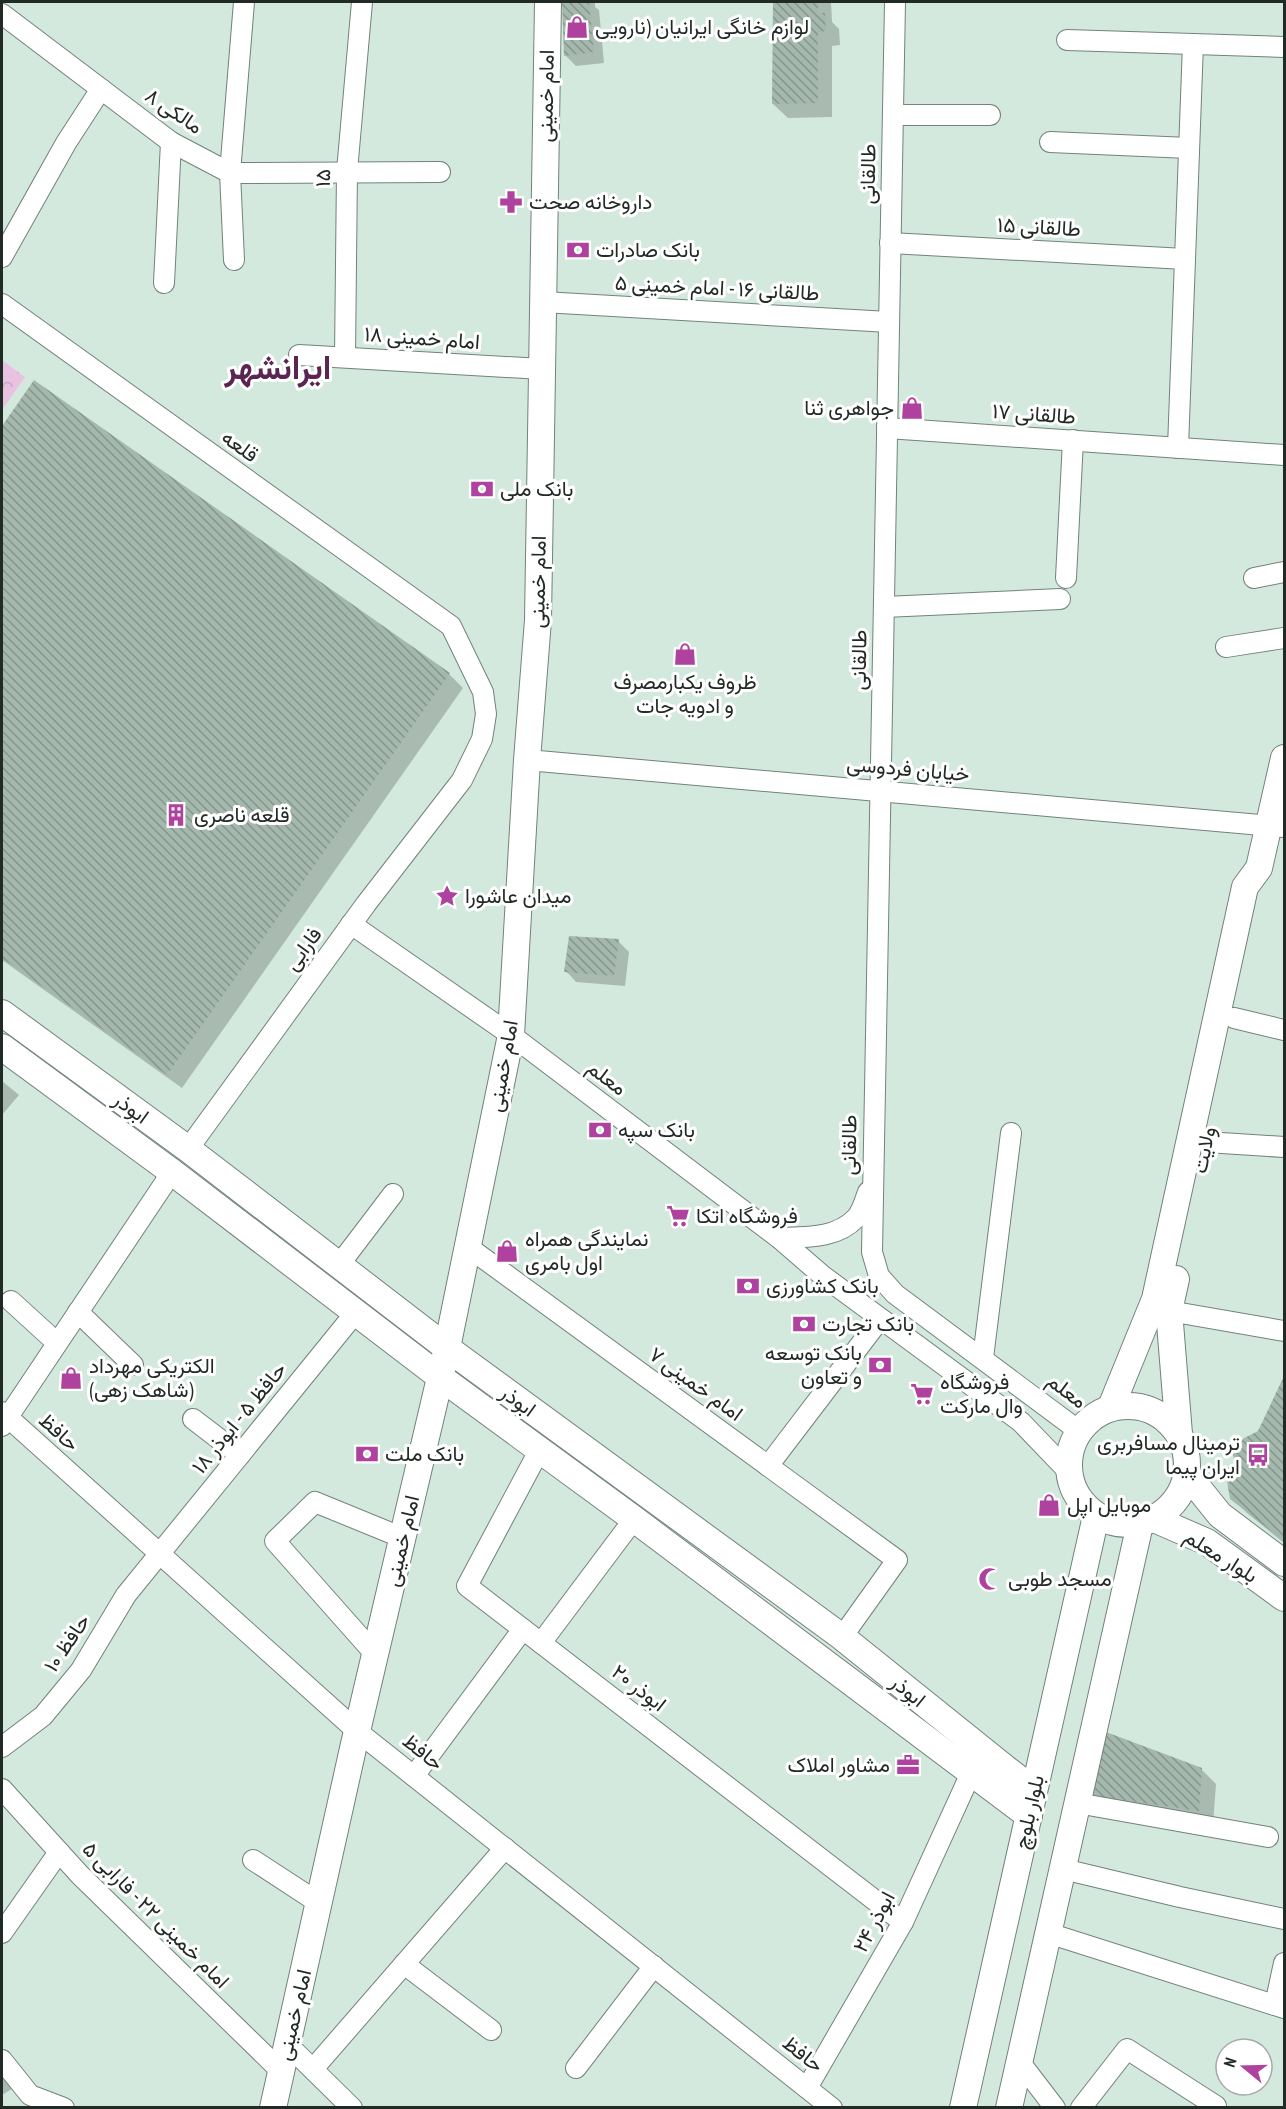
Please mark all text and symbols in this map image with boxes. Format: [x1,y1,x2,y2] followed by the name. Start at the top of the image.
[595,13,809,41] place label: لوازم خانگی ایرانیان (نارویی
[564,14,590,40] shop icon: لوازم خانگی ایرانیان (نارویی
[531,49,561,143] street label: امام خمینی
[140,82,208,140] street label: مالکی ۸
[853,143,882,205] street label: طالقانی
[309,168,336,188] street label: ۱۵
[529,188,652,215] place label: داروخانه صحت
[498,189,524,215] pharmacy icon: داروخانه صحت
[997,211,1082,242] street label: طالقانی ۱۵
[596,236,700,263] place label: بانک صادرات
[565,237,591,263] bank icon: بانک صادرات
[614,269,820,307] street label: طالقانی ۱۶ - امام خمینی ۵
[363,320,481,356] street label: امام خمینی ۱۸
[224,345,331,388] district label: ایرانشهر
[804,394,894,421] place label: جواهری ثنا
[899,395,925,421] shop icon: جواهری ثنا
[991,397,1077,430] street label: طالقانی ۱۷
[217,423,264,468] street label: قلعه
[500,475,573,502] place label: بانک ملی
[469,476,495,502] bank icon: بانک ملی
[523,535,553,629] street label: امام خمینی
[844,629,873,691] street label: طالقانی
[672,641,698,667] shop icon: ظروف یکبارمصرف و ادویه جات
[613,668,757,719] place label: ظروف یکبارمصرف و ادویه جات
[846,750,971,787] street label: خیابان فردوسی
[194,801,290,828] place label: قلعه ناصری
[163,802,189,828] building icon: قلعه ناصری
[465,882,572,909] place label: میدان عاشورا
[434,883,460,909] place icon: میدان عاشورا
[278,922,327,976] street label: فارابی
[481,1018,525,1114] street label: امام خمینی
[581,1054,633,1102] street label: معلم
[107,1085,154,1130] street label: ابوذر
[834,1114,863,1176] street label: طالقانی
[618,1116,695,1144] place label: بانک سپه
[587,1117,613,1143] bank icon: بانک سپه
[1185,1124,1222,1176] street label: ولایت
[696,1202,798,1229] place label: فروشگاه اتکا
[665,1203,691,1229] supermarket icon: فروشگاه اتکا
[525,1225,648,1276] place label: نمایندگی همراه اول بامری
[494,1238,520,1264] shop icon: نمایندگی همراه اول بامری
[766,1272,879,1299] place label: بانک کشاورزی
[735,1273,761,1299] bank icon: بانک کشاورزی
[822,1310,914,1337] place label: بانک تجارت
[791,1311,817,1337] bank icon: بانک تجارت
[765,1339,862,1390] place label: بانک توسعه و تعاون
[643,1340,749,1428] street label: امام خمینی ۷
[89,1352,215,1403] place label: الکتریکی مهرداد (شاهک زهی)
[867,1352,893,1378] bank icon: بانک توسعه و تعاون
[185,1356,292,1479] street label: حافظ ۵ - ابوذر ۱۸
[58,1365,84,1391] shop icon: الکتریکی مهرداد (شاهک زهی)
[1041,1367,1093,1415] street label: معلم
[940,1368,1023,1419] place label: فروشگاه وال مارکت
[494,1378,541,1423] street label: ابوذر
[909,1381,935,1407] supermarket icon: فروشگاه وال مارکت
[34,1406,85,1457] street label: حافظ
[1097,1429,1240,1481] place label: ترمینال مسافربری ایران پیما
[385,1440,464,1467] place label: بانک ملت
[354,1441,380,1467] bank icon: بانک ملت
[1245,1442,1271,1468] bus stop icon: ترمینال مسافربری ایران پیما
[1067,1491,1151,1519] place label: موبایل اپل
[1036,1492,1062,1518] shop icon: موبایل اپل
[378,1493,426,1589] street label: امام خمینی
[1179,1522,1263,1590] street label: بلوار معلم
[1008,1565,1112,1592] place label: مسجد طوبی
[977,1566,1003,1592] mosque icon: مسجد طوبی
[37,1608,96,1677] street label: حافظ ۱۰
[607,1658,672,1717] street label: ابوذر ۲۰
[884,1668,931,1713] street label: ابوذر
[397,1727,449,1776] street label: حافظ
[788,1751,890,1778] place label: مشاور املاک
[895,1752,921,1778] office icon: مشاور املاک
[1007,1772,1051,1852] street label: بلوار بلوچ
[76,1835,236,1995] street label: امام خمینی ۲۲ - فارابی ۵
[846,1887,901,1957] street label: ابوذر ۲۴
[270,1967,318,2063] street label: امام خمینی
[777,2029,829,2078] street label: حافظ
[1214,2037,1274,2097] north arrow
[1219,2055,1241,2069] text: N

